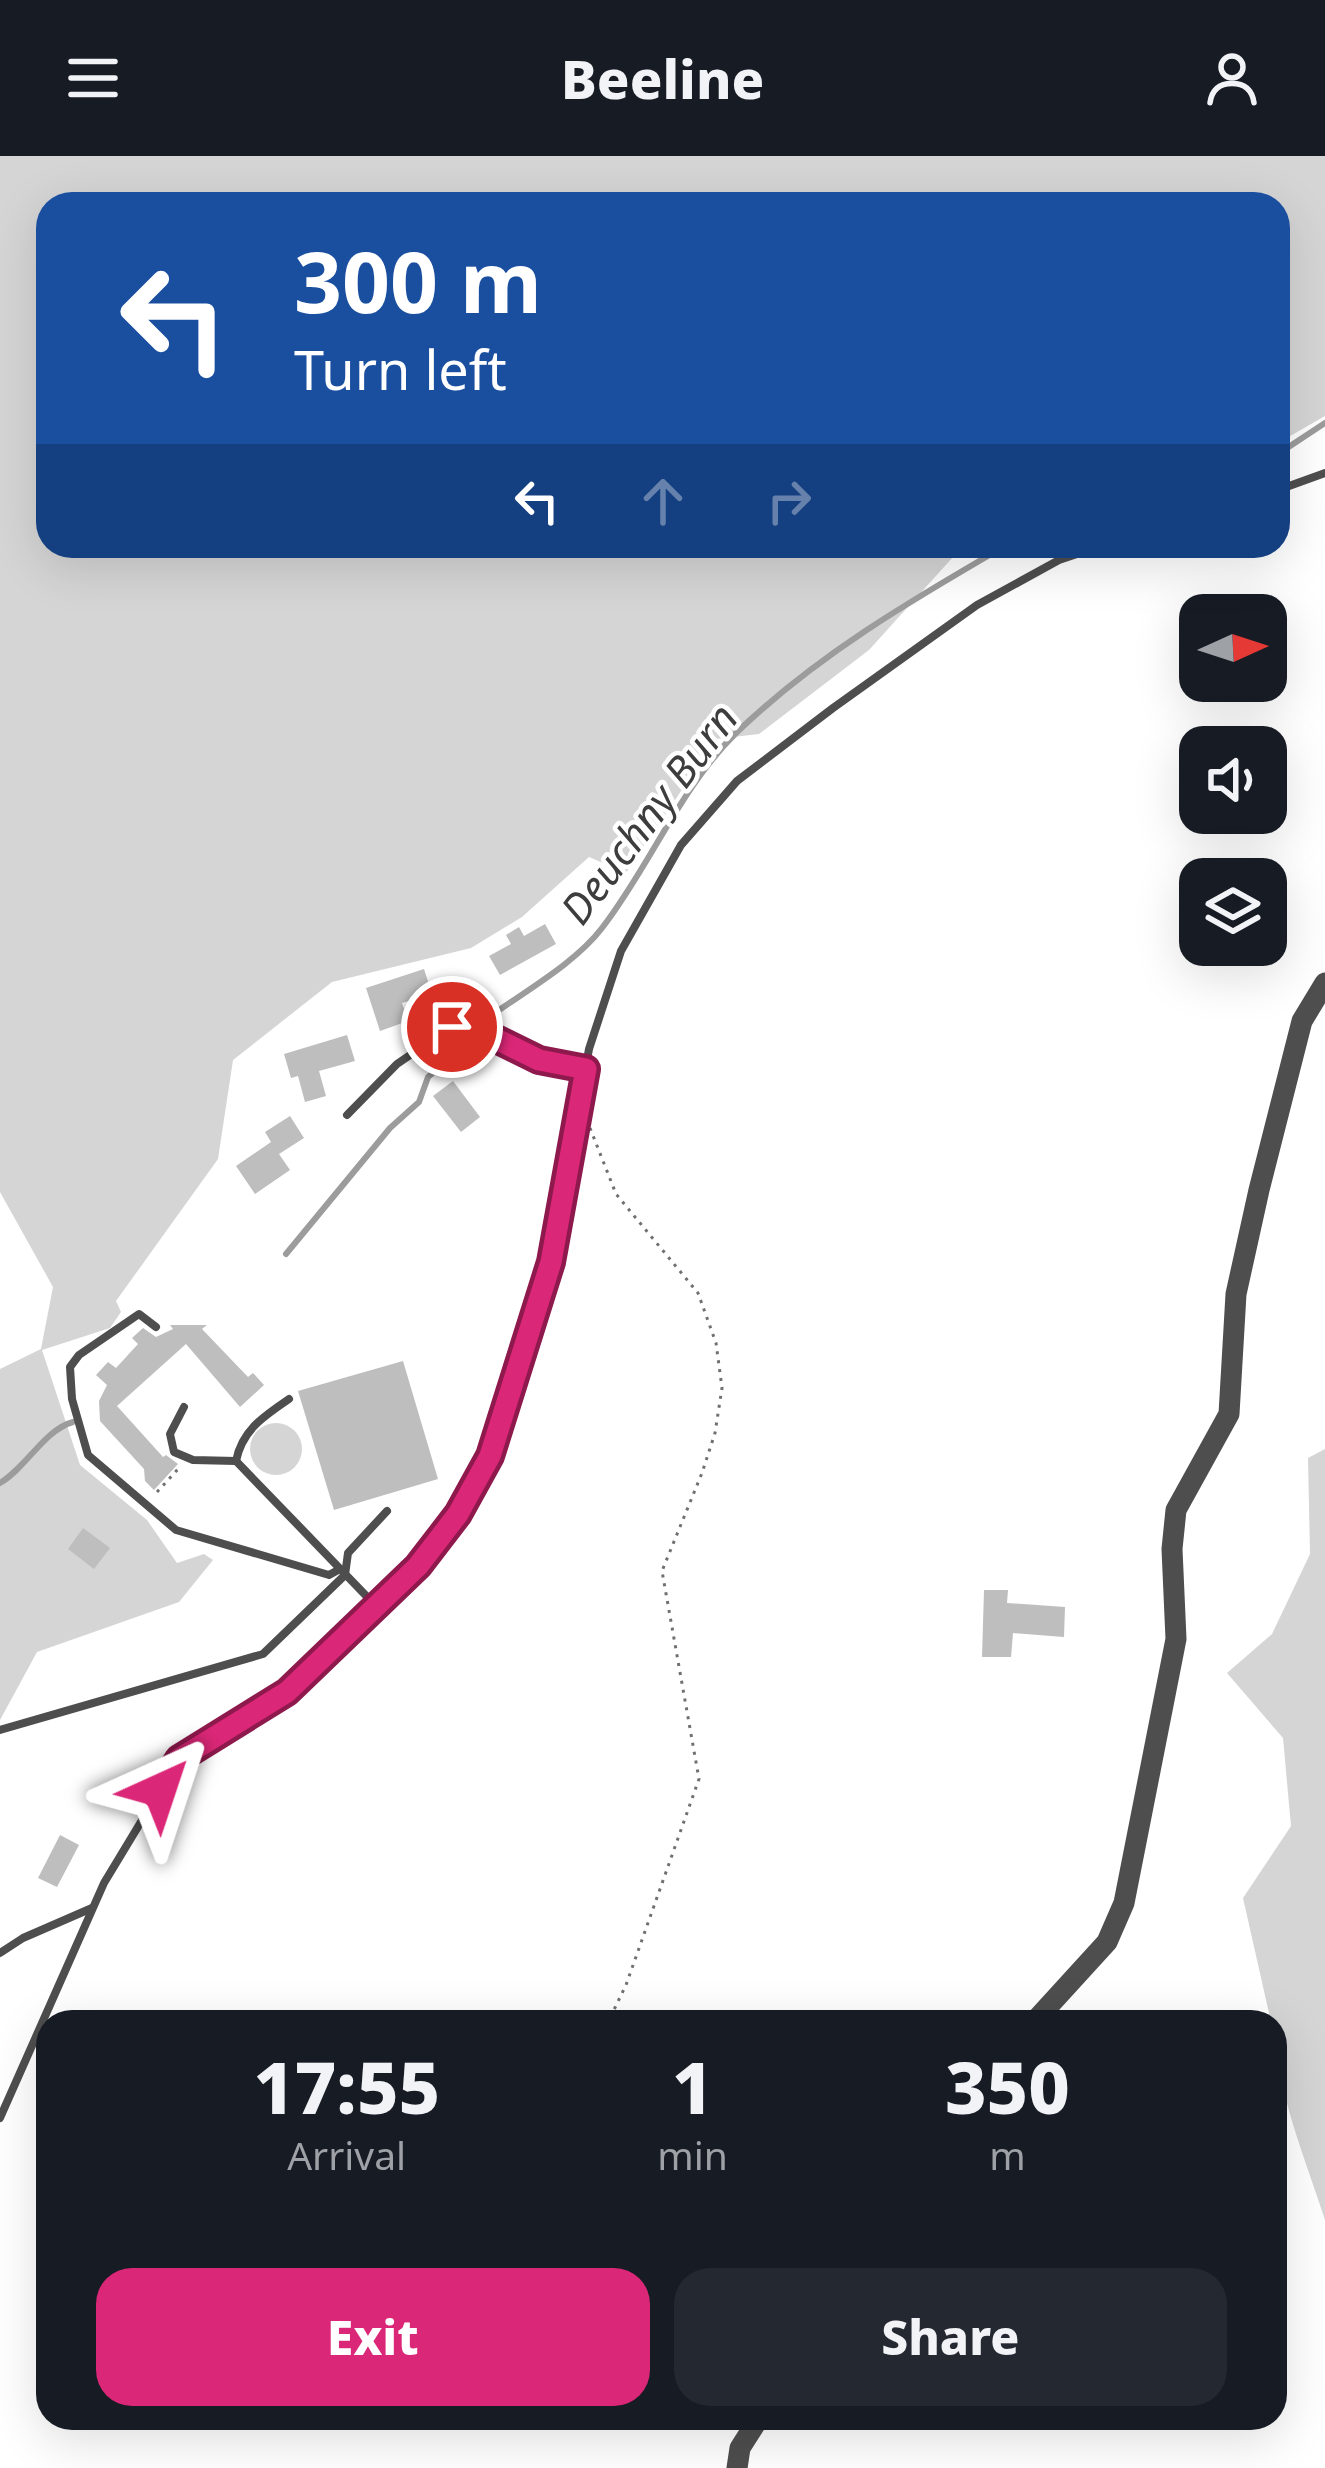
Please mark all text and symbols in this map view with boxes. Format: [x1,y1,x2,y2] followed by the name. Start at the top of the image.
[561,41,764,115] text: Beeline
[60,45,126,111] icon: menu
[1199,45,1265,111] icon: person
[294,223,542,338] text: 300 m
[96,240,252,396] icon: left
[294,332,507,406] text: Turn left
[504,468,570,534] icon: left
[630,468,696,534] icon: ahead
[756,468,822,534] icon: right
[1179,594,1287,702] north arrow
[1179,594,1287,966] map controls
[546,691,750,935] water label: Deuchny Burn
[1179,726,1287,834] button: sound
[1179,858,1287,966] button: layers
[401,976,503,1078] pin
[419,994,485,1060] icon: arrive
[97,1727,223,1853] position arrow
[253,2037,440,2135] text: 17:55
[672,2037,713,2135] text: 1
[945,2037,1070,2135] text: 350
[287,2128,406,2181] text: Arrival
[657,2128,728,2181] text: min
[989,2128,1026,2181] text: m
[96,2268,650,2406] button: Exit
[674,2268,1227,2406] button: Share

